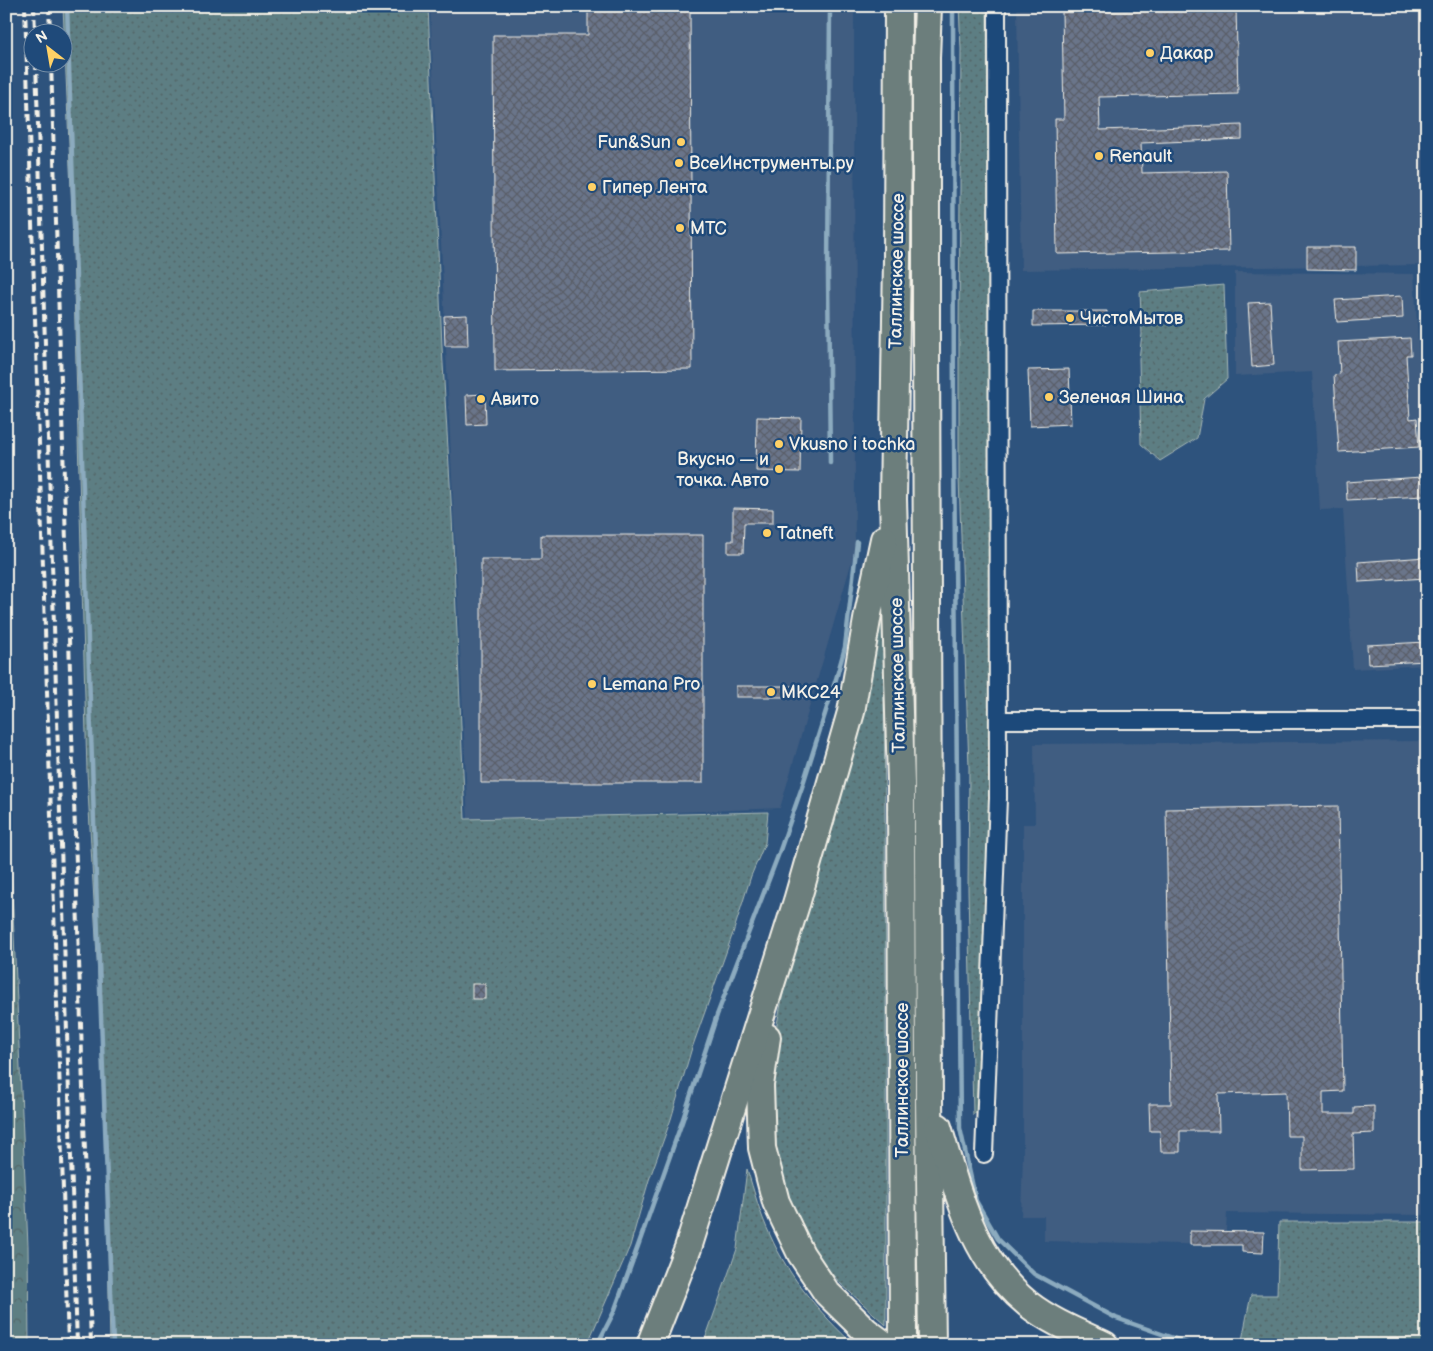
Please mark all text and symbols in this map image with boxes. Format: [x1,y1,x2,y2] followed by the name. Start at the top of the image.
[22,22,72,72] north arrow
[33,27,50,47] text: N
[1160,43,1213,64] place label: Дакар
[1144,47,1156,59] marker: Дакар
[597,132,671,153] place label: Fun&Sun
[675,136,687,148] marker: Fun&Sun
[1109,146,1173,167] place label: Renault
[1093,150,1105,162] marker: Renault
[689,153,855,174] place label: ВсеИнструменты.ру
[673,157,685,169] marker: ВсеИнструменты.ру
[602,177,708,198] place label: Гипер Лента
[586,181,598,193] marker: Гипер Лента
[885,193,909,349] street label: Таллинское шоссе
[690,218,727,239] place label: МТС
[674,222,686,234] marker: МТС
[1080,308,1184,329] place label: ЧистоМытов
[1064,312,1076,324] marker: ЧистоМытов
[1059,387,1184,408] place label: Зеленая Шина
[490,389,539,410] place label: Авито
[1043,391,1055,403] marker: Зеленая Шина
[475,393,487,405] marker: Авито
[789,434,916,455] place label: Vkusno i tochka
[773,438,785,450] marker: Vkusno i tochka
[676,449,769,491] place label: Вкусно — и точка. Авто
[773,463,785,475] marker: Вкусно — и точка. Авто
[777,523,834,544] place label: Tatneft
[761,527,773,539] marker: Tatneft
[886,597,910,753] street label: Таллинское шоссе
[602,674,700,695] place label: Lemana Pro
[586,678,598,690] marker: Lemana Pro
[781,682,841,703] place label: МКС24
[765,686,777,698] marker: МКС24
[892,1002,913,1158] street label: Таллинское шоссе

